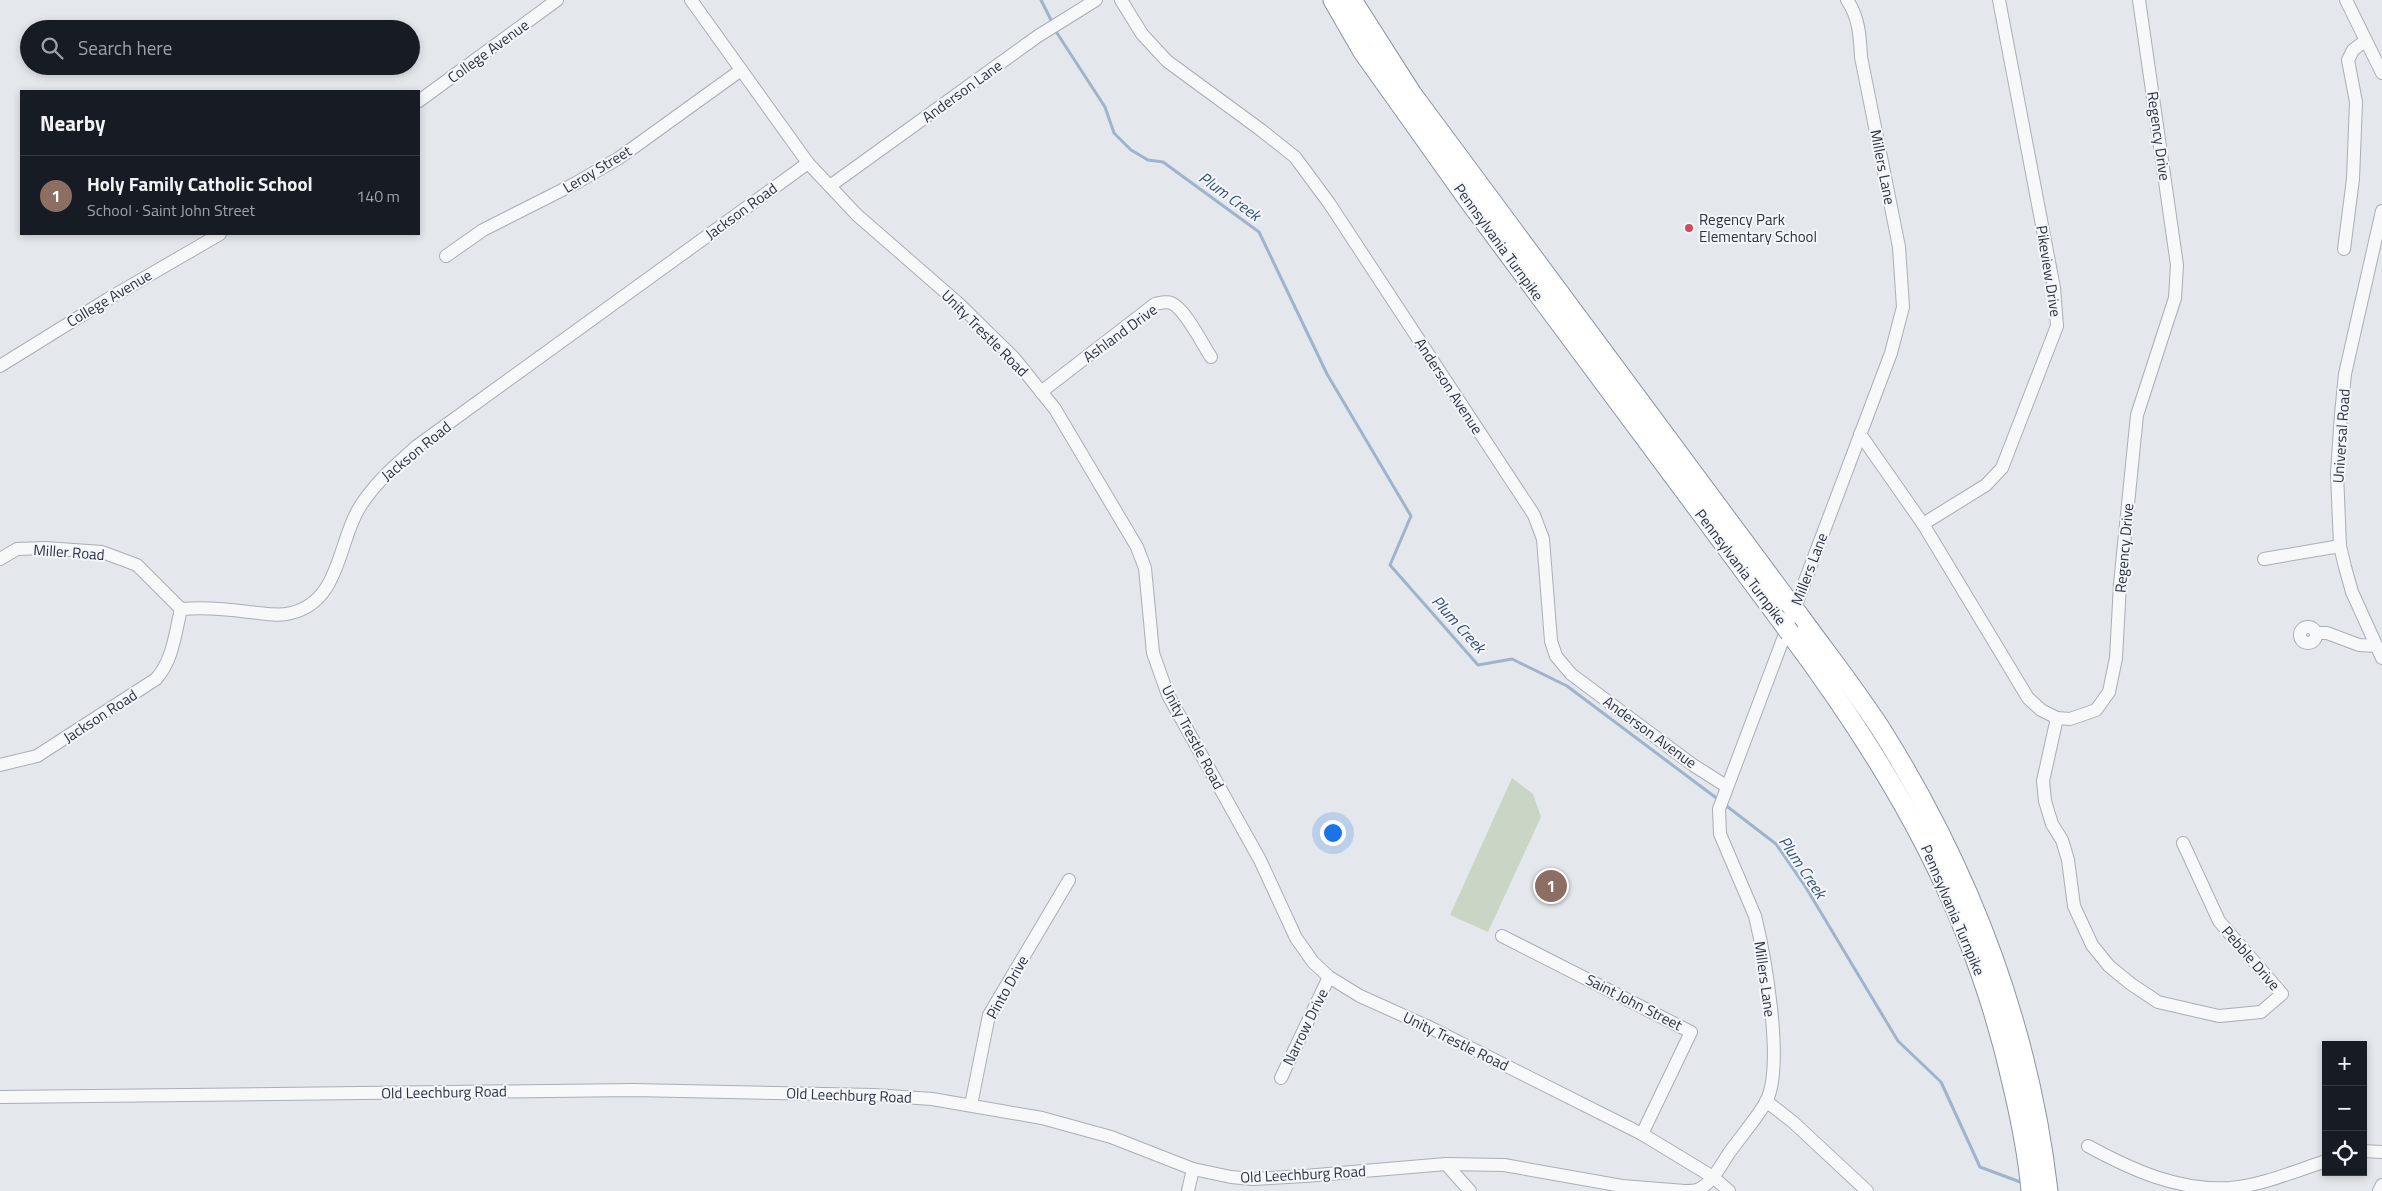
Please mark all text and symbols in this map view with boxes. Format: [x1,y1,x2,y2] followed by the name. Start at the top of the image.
[442,13,534,89] street label: College Avenue
[20,20,420,75] search box
[78,33,172,62] text: Search here
[38,34,66,62] icon: search
[917,54,1007,128] street label: Anderson Lane
[2141,90,2177,182] street label: Regency Drive
[40,107,105,139] text: Nearby
[1864,127,1902,207] street label: Millers Lane
[558,139,636,199] street label: Leroy Street
[1194,165,1267,228] water label: Plum Creek
[87,169,313,198] text: Holy Family Catholic School
[700,177,782,245] street label: Jackson Road
[1448,178,1550,306] street label: Pennsylvania Turnpike
[52,184,60,208] text: 1
[356,184,400,208] text: 140 m
[87,198,255,222] text: School · Saint John Street
[1699,208,1817,248] place label: Regency Park Elementary School
[1683,222,1695,234] marker: Regency Park Elementary School
[2030,224,2068,318] street label: Pikeview Drive
[62,263,156,333] street label: College Avenue
[936,284,1034,382] street label: Unity Trestle Road
[1078,298,1162,368] street label: Ashland Drive
[1409,333,1489,439] street label: Anderson Avenue
[2326,388,2356,484] street label: Universal Road
[376,416,456,486] street label: Jackson Road
[2109,502,2139,594] street label: Regency Drive
[1690,504,1792,630] street label: Pennsylvania Turnpike
[1785,529,1833,609] street label: Millers Lane
[33,538,105,566] street label: Miller Road
[1426,590,1493,660] water label: Plum Creek
[1156,681,1230,793] street label: Unity Trestle Road
[58,683,142,749] street label: Jackson Road
[1598,690,1702,774] street label: Anderson Avenue
[1320,820,1346,846] your location
[1773,831,1834,905] water label: Plum Creek
[1915,841,1991,979] street label: Pennsylvania Turnpike
[1535,867,1567,905] pin: 1
[2216,921,2286,995] street label: Pebble Drive
[1748,940,1782,1018] street label: Millers Lane
[980,951,1034,1023] street label: Pinto Drive
[1582,968,1687,1037] street label: Saint John Street
[1276,985,1334,1069] street label: Narrow Drive
[1399,1005,1513,1077] street label: Unity Trestle Road
[2322,1041,2367,1176] map controls
[2322,1041,2367,1086] button: +
[381,1079,507,1105] street label: Old Leechburg Road
[786,1081,912,1109] street label: Old Leechburg Road
[2322,1086,2367,1131] button: −
[2322,1131,2367,1176] button: locate
[1240,1159,1366,1189] street label: Old Leechburg Road

